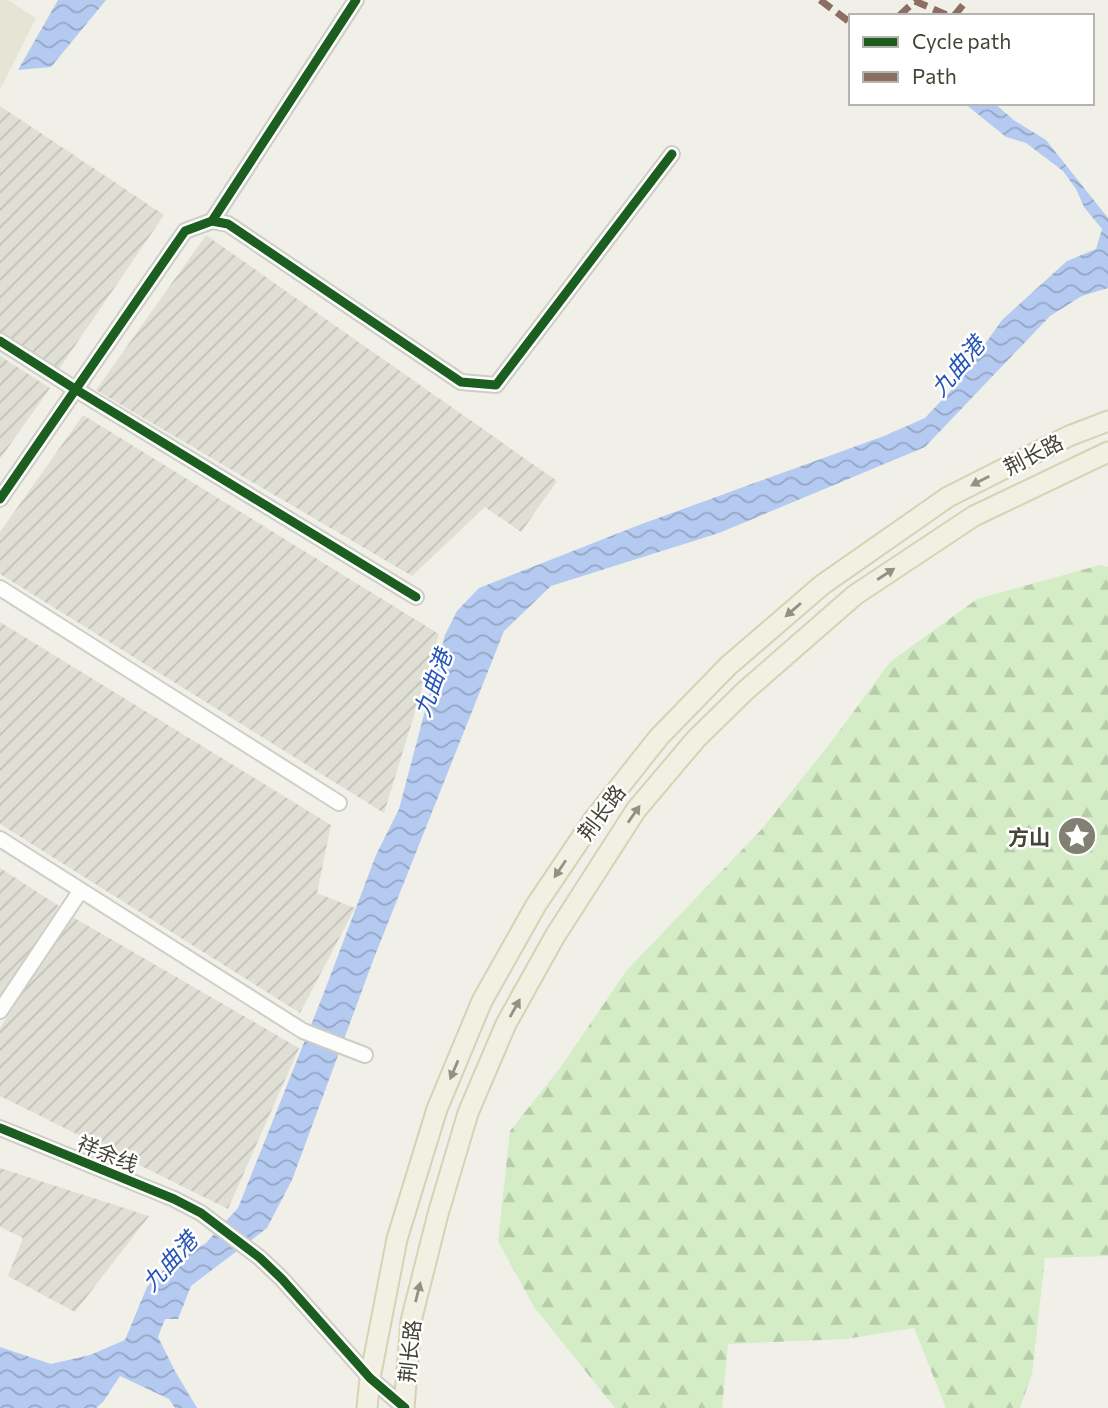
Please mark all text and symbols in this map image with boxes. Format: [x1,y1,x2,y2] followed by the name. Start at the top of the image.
[849,14,1094,105] legend
[912,28,1011,53] text: Cycle path
[912,63,957,88] text: Path
[924,328,992,401] water label: 九曲港
[999,429,1067,479] street label: 荆长路
[970,476,990,487] one-way arrow
[877,568,896,581] one-way arrow
[784,602,802,618] one-way arrow
[407,643,458,720] water label: 九曲港
[572,779,630,845] street label: 荆长路
[627,805,641,823] one-way arrow
[1056,815,1098,857] place icon: 方山
[1008,824,1050,849] place label: 方山
[553,860,567,878] one-way arrow
[509,998,521,1018] one-way arrow
[448,1059,459,1080] one-way arrow
[74,1130,142,1176] street label: 祥余线
[136,1224,204,1296] water label: 九曲港
[413,1281,424,1303] one-way arrow
[393,1318,425,1384] street label: 荆长路

